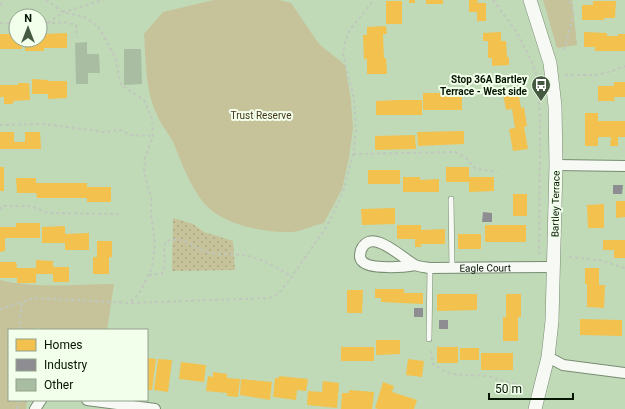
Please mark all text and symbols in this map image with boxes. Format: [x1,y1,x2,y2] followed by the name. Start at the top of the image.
[8,8,48,48] north arrow
[24,12,32,25] text: N
[440,74,528,97] place label: Stop 36A Bartley Terrace - West side
[530,74,552,102] bus stop icon: Stop 36A Bartley Terrace - West side
[231,110,291,121] park label: Trust Reserve
[549,171,562,237] street label: Bartley Terrace
[459,262,511,274] street label: Eagle Court
[8,329,148,401] legend
[44,338,82,352] text: Homes
[44,358,88,372] text: Industry
[489,375,573,401] scale bar
[44,378,73,392] text: Other
[495,382,522,396] text: 50 m

